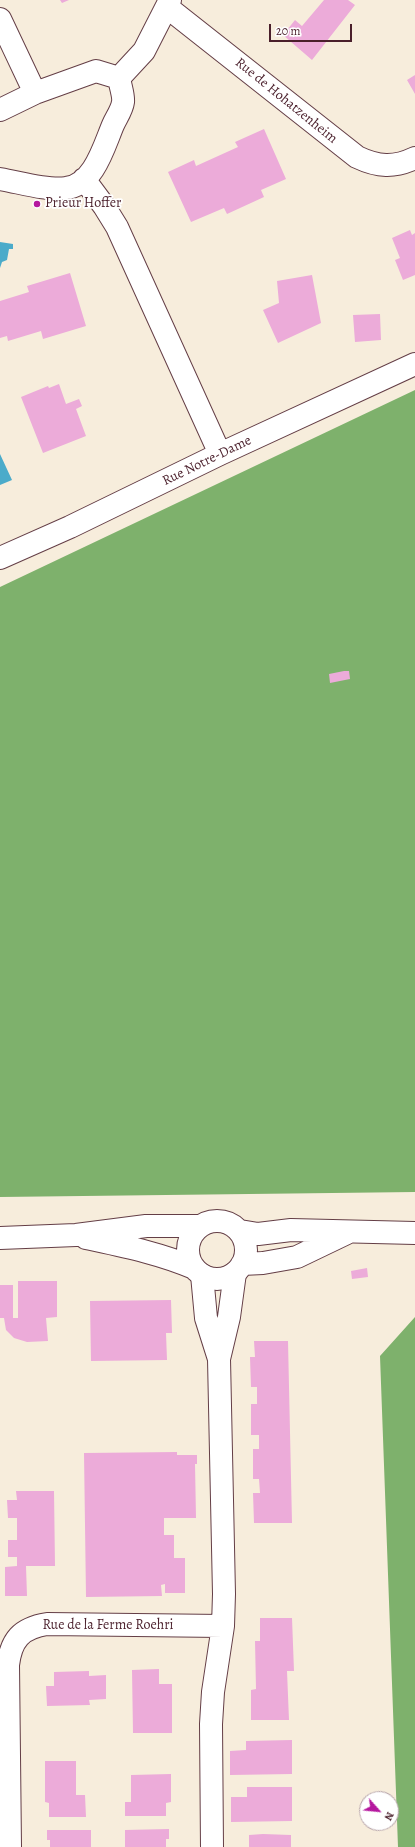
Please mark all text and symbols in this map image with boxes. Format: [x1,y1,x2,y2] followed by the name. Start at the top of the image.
[271,16,354,42] scale bar
[276,23,300,39] text: 20 m
[231,55,341,147] street label: Rue de Hohatzenheim
[45,196,121,212] place label: Prieur Hoffer
[32,199,42,209] marker: Prieur Hoffer
[160,432,254,490] street label: Rue Notre-Dame
[42,1618,174,1634] street label: Rue de la Ferme Roehri
[359,1791,399,1831] north arrow
[381,1809,398,1823] text: N

